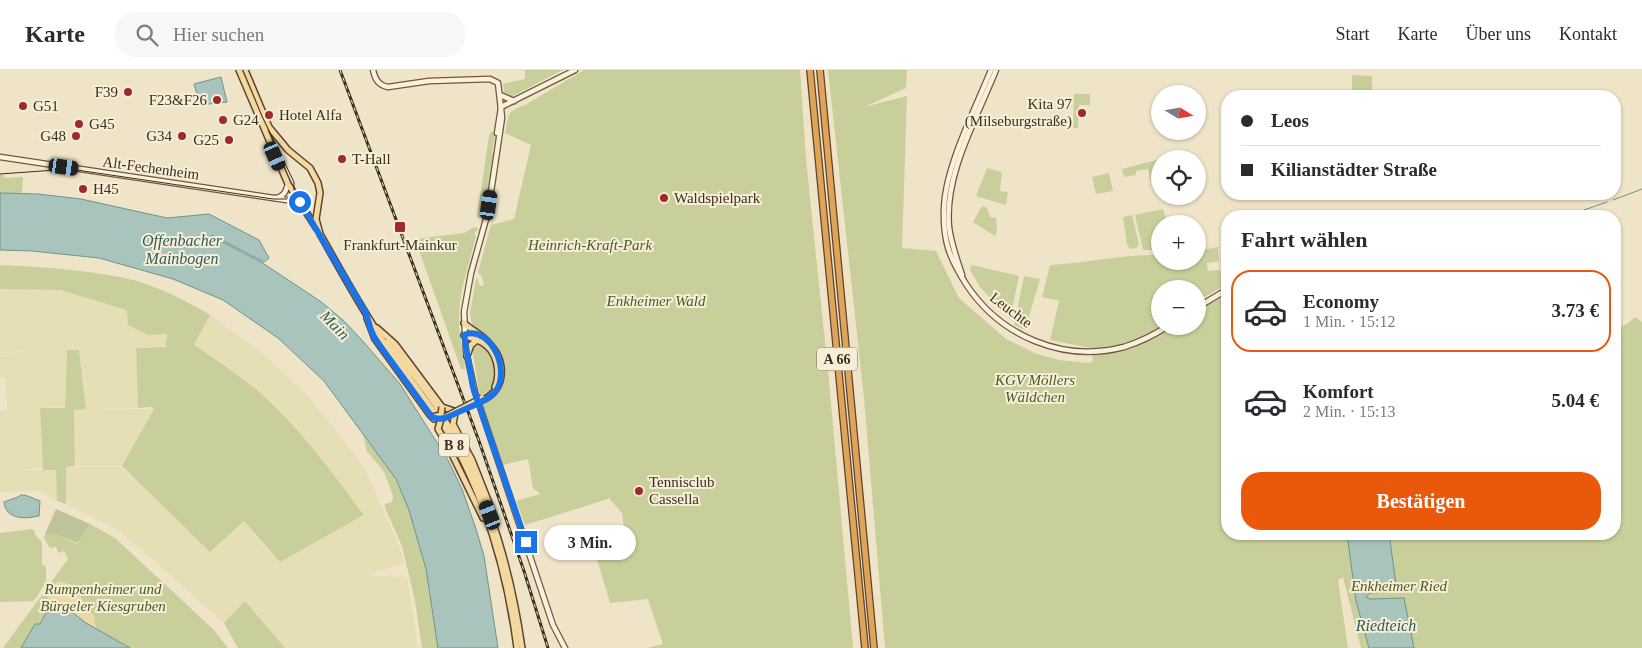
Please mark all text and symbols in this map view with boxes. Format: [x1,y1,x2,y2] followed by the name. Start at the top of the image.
[115,12,465,57] search box
[25,21,85,47] text: Karte
[133,21,161,49] icon: search
[173,24,264,45] text: Hier suchen
[1336,24,1370,44] text: Start
[1398,24,1438,44] text: Karte
[1466,24,1531,44] text: Über uns
[1559,24,1617,44] text: Kontakt
[95,84,118,100] place label: F39
[1151,85,1206,140] north arrow
[1151,85,1206,335] map controls
[122,86,134,98] marker: F39
[149,92,207,108] place label: F23&F26
[211,94,223,106] marker: F23&F26
[965,96,1072,130] place label: Kita 97 (Milseburgstraße)
[33,98,59,114] place label: G51
[17,100,29,112] marker: G51
[279,107,342,123] place label: Hotel Alfa
[1076,107,1088,119] marker: Kita 97 (Milseburgstraße)
[263,109,275,121] marker: Hotel Alfa
[1271,110,1309,131] text: Leos
[233,112,259,128] place label: G24
[217,114,229,126] marker: G24
[89,116,115,132] place label: G45
[73,118,85,130] marker: G45
[40,128,66,144] place label: G48
[146,128,172,144] place label: G34
[70,130,82,142] marker: G48
[176,130,188,142] marker: G34
[193,132,219,148] place label: G25
[223,134,235,146] marker: G25
[262,139,287,173] car
[1151,150,1206,205] button: locate
[352,151,391,167] place label: T-Hall
[102,153,201,183] street label: Alt-Fechenheim
[336,153,348,165] marker: T-Hall
[48,157,79,177] car
[1271,159,1437,180] text: Kilianstädter Straße
[93,181,119,197] place label: H45
[77,183,89,195] marker: H45
[479,189,498,221] car
[674,190,761,206] place label: Waldspielpark
[289,191,311,213] route start
[658,192,670,204] marker: Waldspielpark
[1151,215,1206,270] button: +
[393,220,407,234] marker: Frankfurt-Mainkur
[1241,227,1368,252] text: Fahrt wählen
[142,232,223,268] water label: Offenbacher Mainbogen
[343,237,457,253] place label: Frankfurt-Mainkur
[527,237,652,253] park label: Heinrich-Kraft-Park
[1151,280,1206,335] button: −
[987,289,1035,331] street label: Leuchte
[1243,289,1288,334] icon: car
[1303,291,1379,312] text: Economy
[605,293,706,309] park label: Enkheimer Wald
[1552,300,1599,321] text: 3.73 €
[316,306,353,343] water label: Main
[1303,313,1395,330] text: 1 Min. · 15:12
[817,348,857,370] road number: A 66
[994,372,1075,405] park label: KGV Möllers Wäldchen
[1243,379,1288,424] icon: car
[1303,381,1374,402] text: Komfort
[1552,390,1599,411] text: 5.04 €
[1303,403,1395,420] text: 2 Min. · 15:13
[439,434,469,456] road number: B 8
[1241,472,1601,530] button: Bestätigen
[649,474,715,507] place label: Tennisclub Cassella
[633,485,645,497] marker: Tennisclub Cassella
[477,498,502,532] car
[544,524,636,560] callout: 3 Min.
[515,531,537,553] route end
[568,534,612,551] text: 3 Min.
[1350,578,1448,594] park label: Enkheimer Ried
[40,581,166,614] park label: Rumpenheimer und Bürgeler Kiesgruben
[1355,617,1416,634] water label: Riedteich

